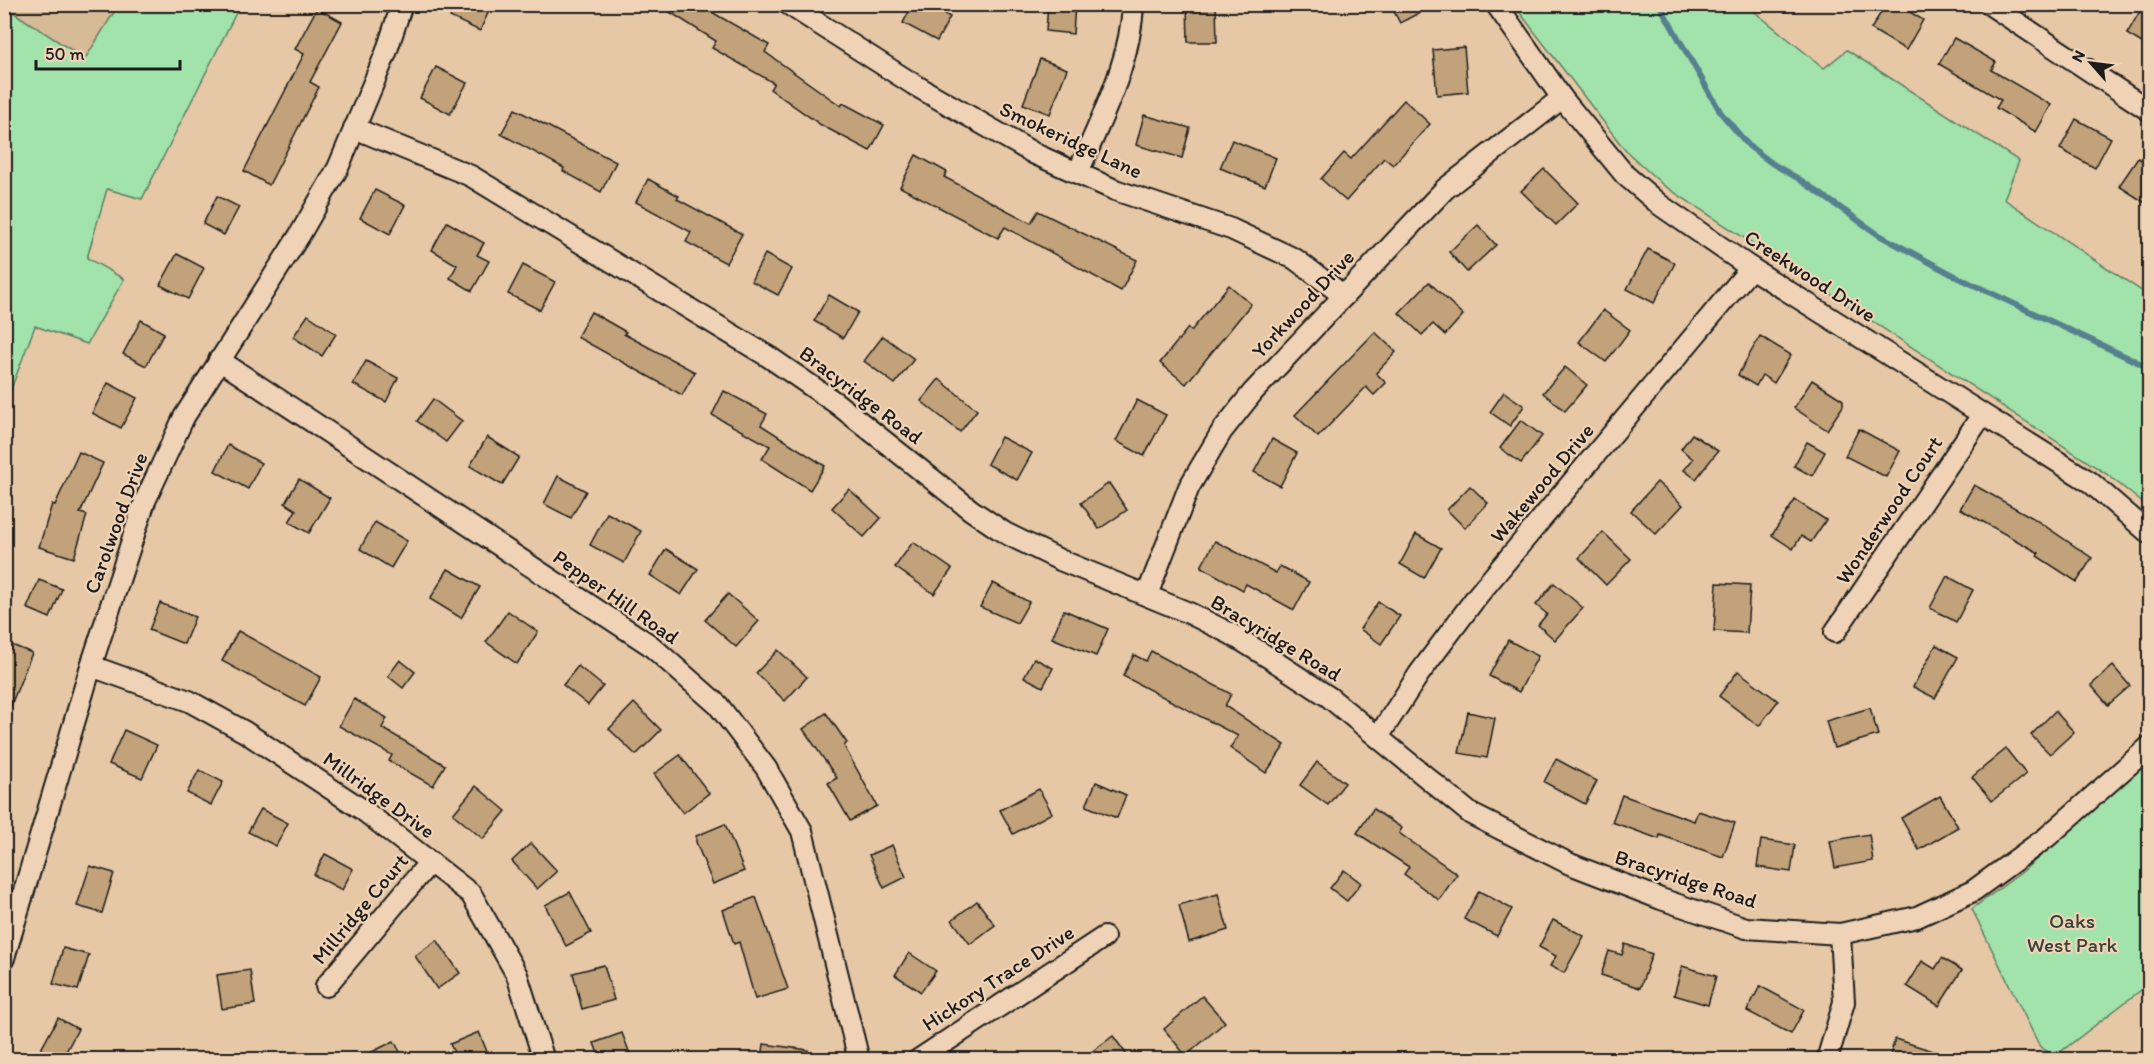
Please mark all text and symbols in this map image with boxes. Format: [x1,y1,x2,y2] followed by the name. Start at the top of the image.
[36,33,180,71] scale bar
[2061,33,2121,93] north arrow
[45,43,85,65] text: 50 m
[2067,47,2089,65] text: N
[996,96,1146,184] street label: Smokeridge Lane
[1740,224,1881,327] street label: Creekwood Drive
[1246,244,1359,363] street label: Yorkwood Drive
[795,340,928,449] street label: Bracyridge Road
[1484,418,1599,548] street label: Wakewood Drive
[1830,431,1947,588] street label: Wonderwood Court
[78,449,153,597] street label: Carolwood Drive
[549,544,684,650] street label: Pepper Hill Road
[1206,589,1347,687] street label: Bracyridge Road
[319,746,440,843] street label: Millridge Drive
[1612,844,1761,913] street label: Bracyridge Road
[306,848,413,969] street label: Millridge Court
[2027,908,2117,957] park label: Oaks West Park
[917,919,1078,1036] street label: Hickory Trace Drive

